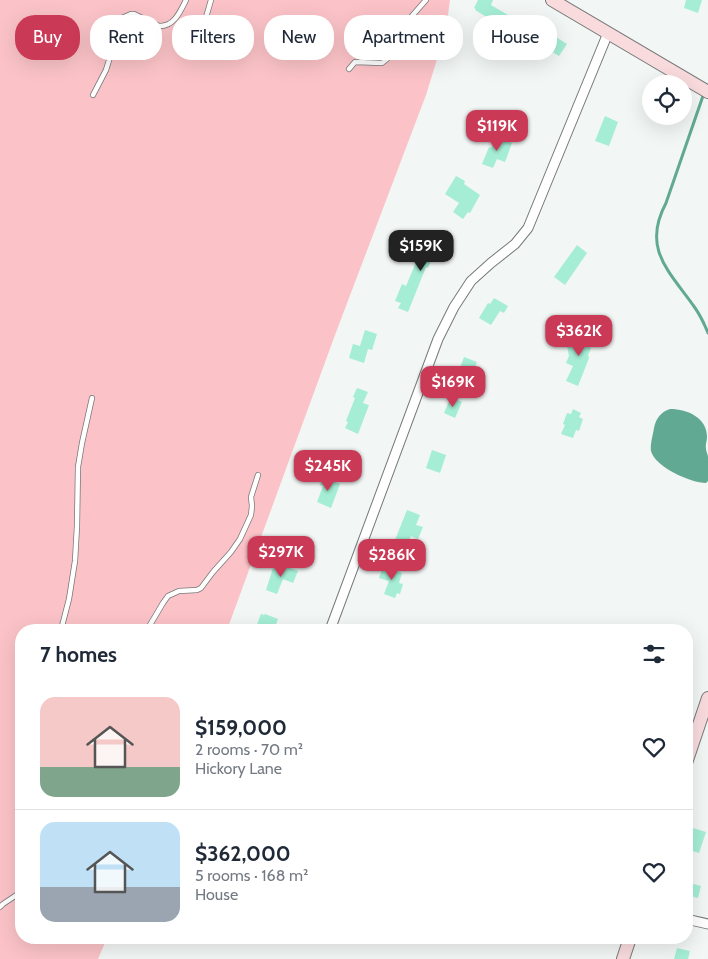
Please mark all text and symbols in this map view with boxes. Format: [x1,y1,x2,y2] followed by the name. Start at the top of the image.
[15,15,80,60] chip: Buy
[90,15,162,60] chip: Rent
[172,15,254,60] chip: Filters
[264,15,334,60] chip: New
[344,15,463,60] chip: Apartment
[473,15,557,60] chip: House
[642,75,692,125] map controls
[642,75,692,125] button: locate
[462,110,532,152] pin: $119K
[477,116,517,135] text: $119K
[386,230,456,272] pin: $159K
[400,236,442,255] text: $159K
[544,314,614,357] pin: $362K
[556,321,602,340] text: $362K
[418,366,488,408] pin: $169K
[431,372,475,391] text: $169K
[293,450,363,492] pin: $245K
[305,456,351,475] text: $245K
[246,536,316,578] pin: $297K
[357,538,427,581] pin: $286K
[259,542,303,561] text: $297K
[369,545,415,564] text: $286K
[640,640,668,668] icon: filters
[40,642,117,667] text: 7 homes
[195,715,287,740] text: $159,000
[80,717,140,777] icon: home
[640,733,668,761] icon: heart
[195,740,303,759] text: 2 rooms · 70 m²
[195,759,282,778] text: Hickory Lane
[195,841,291,866] text: $362,000
[80,842,140,902] icon: home
[640,858,668,886] icon: heart
[195,866,308,885] text: 5 rooms · 168 m²
[195,885,238,904] text: House

